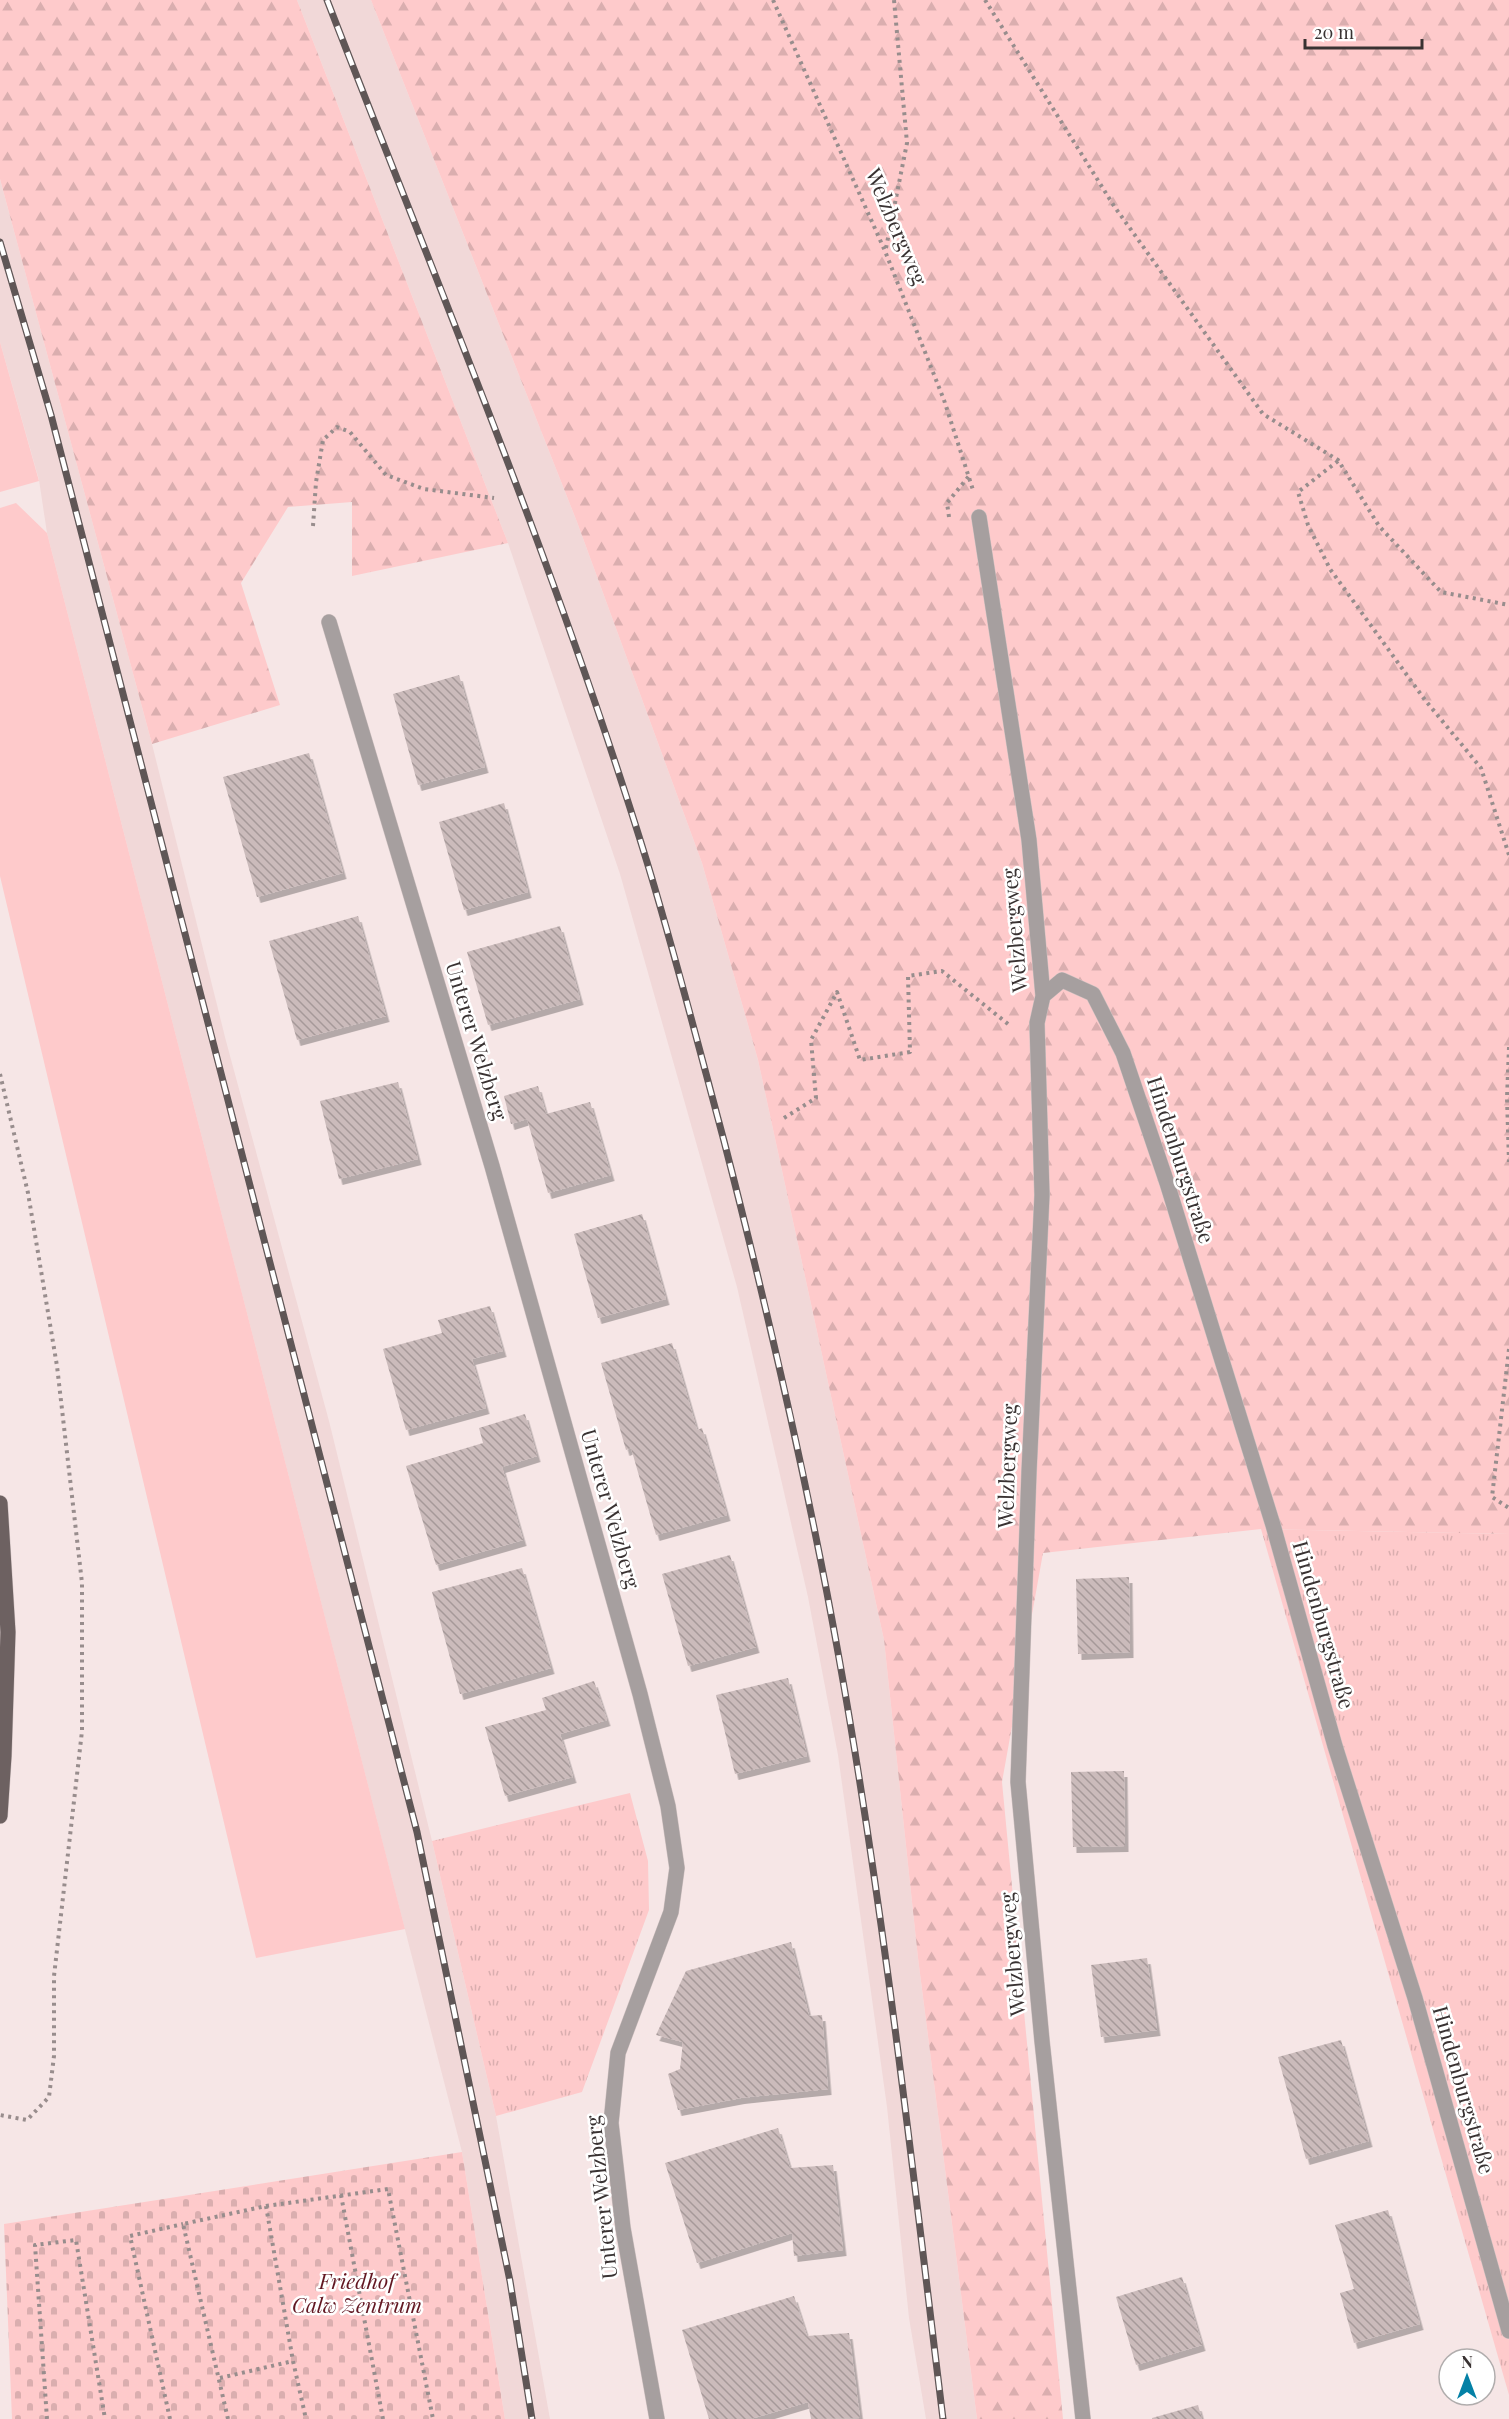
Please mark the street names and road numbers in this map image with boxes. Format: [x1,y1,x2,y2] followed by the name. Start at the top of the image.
[860,162,935,289] street label: Welzbergweg
[994,867,1032,994] street label: Welzbergweg
[440,958,515,1123] street label: Unterer Welzberg
[1142,1072,1222,1246] street label: Hindenburgstraße
[990,1403,1022,1530] street label: Welzbergweg
[576,1425,648,1591] street label: Unterer Welzberg
[1288,1537,1362,1712] street label: Hindenburgstraße
[992,1891,1030,2018] street label: Welzbergweg
[1428,2002,1502,2177] street label: Hindenburgstraße
[577,2114,623,2281] street label: Unterer Welzberg

